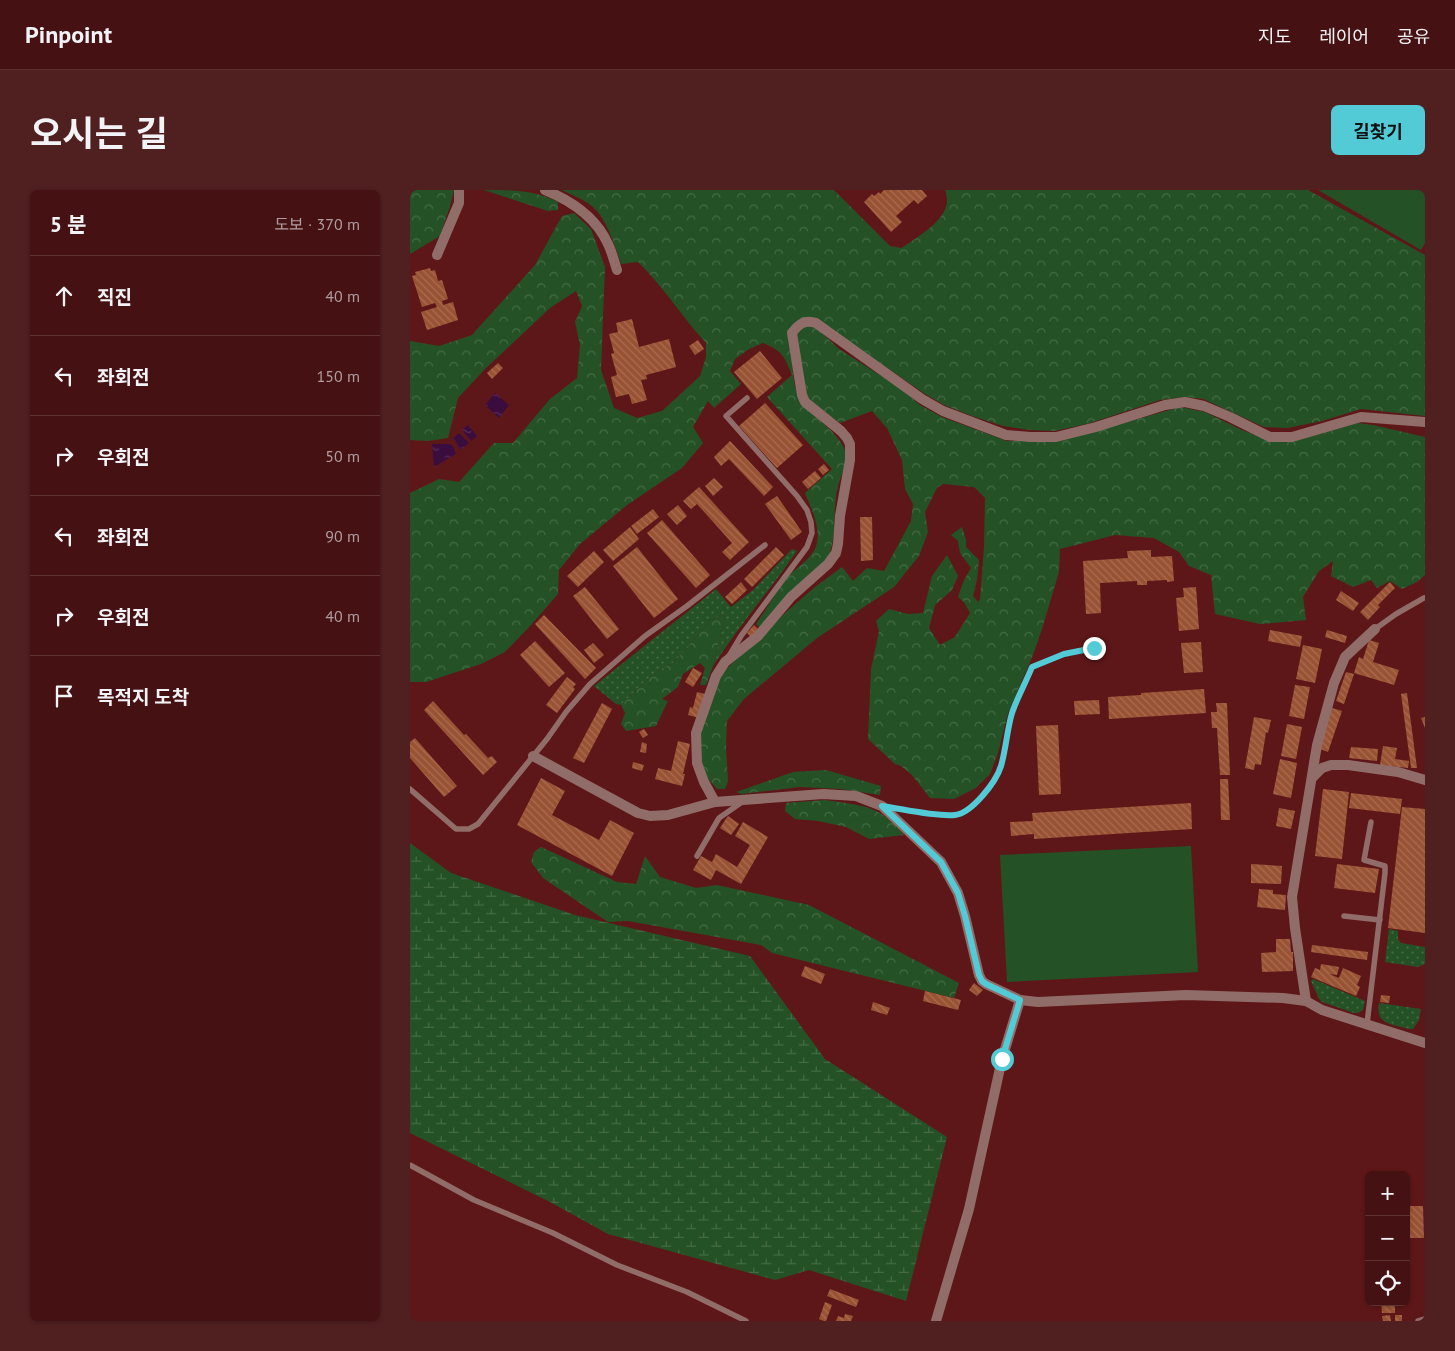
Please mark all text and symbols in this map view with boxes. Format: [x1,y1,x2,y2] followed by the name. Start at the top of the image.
[25,19,112,50] text: Pinpoint
[1258,25,1291,48] text: 지도
[1319,25,1369,48] text: 레이어
[1397,25,1430,48] text: 공유
[1331,105,1425,155] button: 길찾기
[30,110,168,156] text: 오시는 길
[50,211,87,238] text: 5 분
[274,214,360,234] text: 도보 · 370 m
[50,282,78,310] icon: ahead
[97,285,132,309] text: 직진
[325,286,360,306] text: 40 m
[50,362,78,390] icon: left
[97,365,149,389] text: 좌회전
[317,366,360,386] text: 150 m
[50,442,78,470] icon: right
[97,445,149,469] text: 우회전
[325,446,360,466] text: 50 m
[50,522,78,550] icon: left
[97,525,149,549] text: 좌회전
[325,526,360,546] text: 90 m
[50,602,78,630] icon: right
[97,605,149,629] text: 우회전
[325,606,360,626] text: 40 m
[1083,637,1106,660] route end
[50,682,78,710] icon: arrive
[97,685,189,709] text: 목적지 도착
[991,1048,1014,1071] route start
[1365,1171,1410,1306] map controls
[1365,1171,1410,1216] button: +
[1365,1216,1410,1261] button: −
[1365,1261,1410,1306] button: locate

